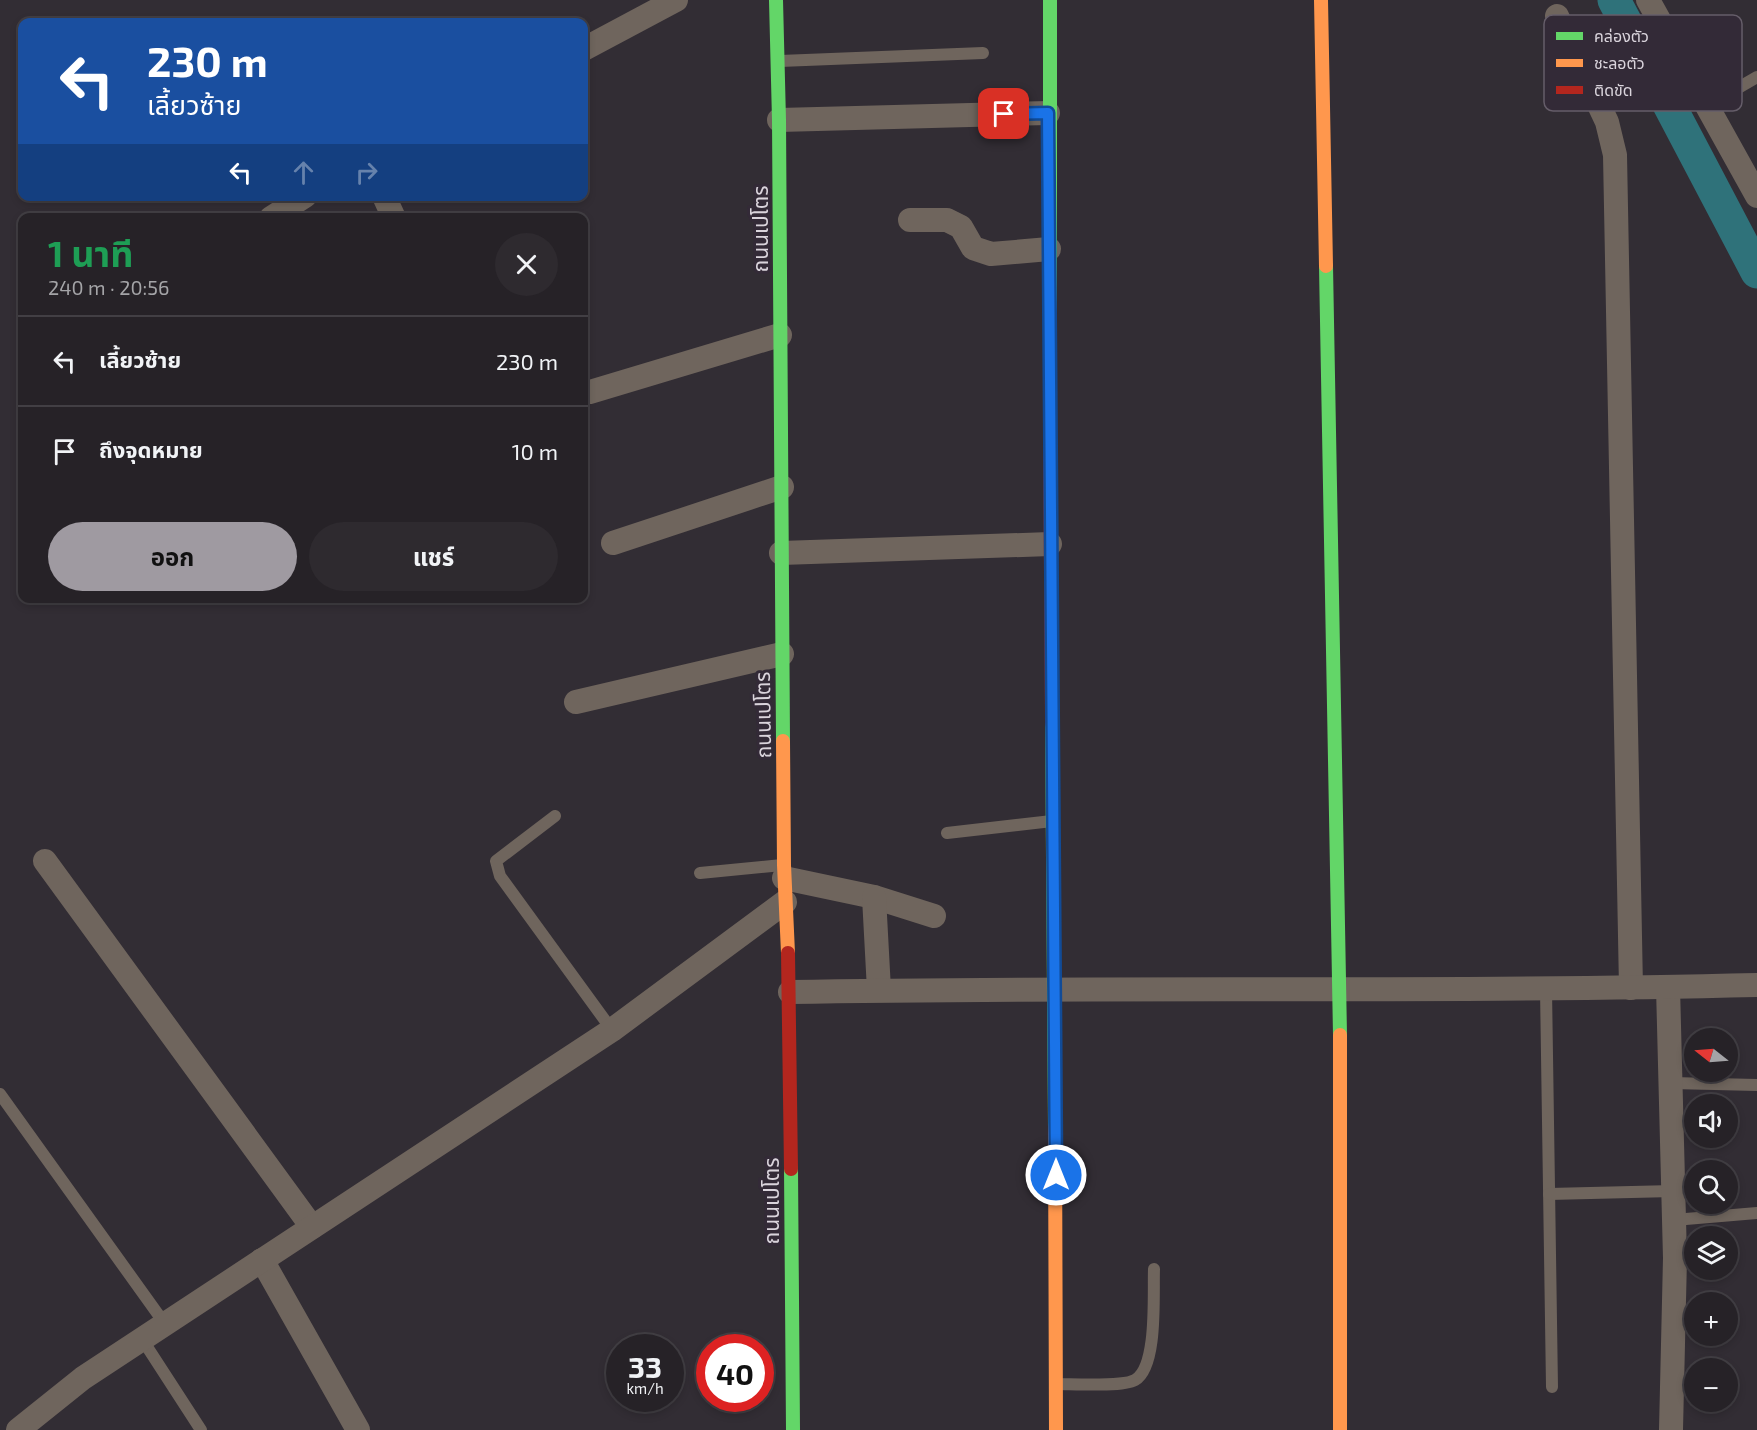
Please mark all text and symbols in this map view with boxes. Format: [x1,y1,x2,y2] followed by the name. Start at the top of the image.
[1544,15,1742,111] legend
[1594,26,1649,45] text: คล่องตัว
[147,35,268,85] text: 230 m
[48,42,126,120] icon: left
[1594,53,1645,72] text: ชะลอตัว
[1594,80,1633,99] text: ติดขัด
[147,88,241,120] text: เลี้ยวซ้าย
[978,88,1029,139] pin
[987,97,1020,130] icon: arrive
[224,156,257,189] icon: left
[287,156,320,189] icon: ahead
[350,156,383,189] icon: right
[747,186,772,272] street label: ถนนเปโตร
[48,231,133,274] text: 1 นาที
[495,233,558,296] button: close
[48,275,169,299] text: 240 m · 20:56
[48,345,81,378] icon: left
[99,346,181,372] text: เลี้ยวซ้าย
[496,348,558,374] text: 230 m
[48,435,81,468] icon: arrive
[99,436,203,462] text: ถึงจุดหมาย
[512,438,558,464] text: 10 m
[48,522,297,591] button: ออก
[309,522,558,591] button: แชร์
[749,671,775,759] street label: ถนนเปโตร
[1684,1028,1738,1082] north arrow
[1684,1028,1738,1412] map controls
[1684,1094,1738,1148] button: sound
[1024,1143,1088,1207] position arrow
[758,1158,783,1244] street label: ถนนเปโตร
[1684,1160,1738,1214] button: search
[1684,1226,1738,1280] button: layers
[1684,1292,1738,1346] button: +
[696,1334,774,1412] speed limit sign: 40
[628,1348,662,1384] text: 33
[1684,1358,1738,1412] button: −
[626,1379,664,1397] text: km/h

